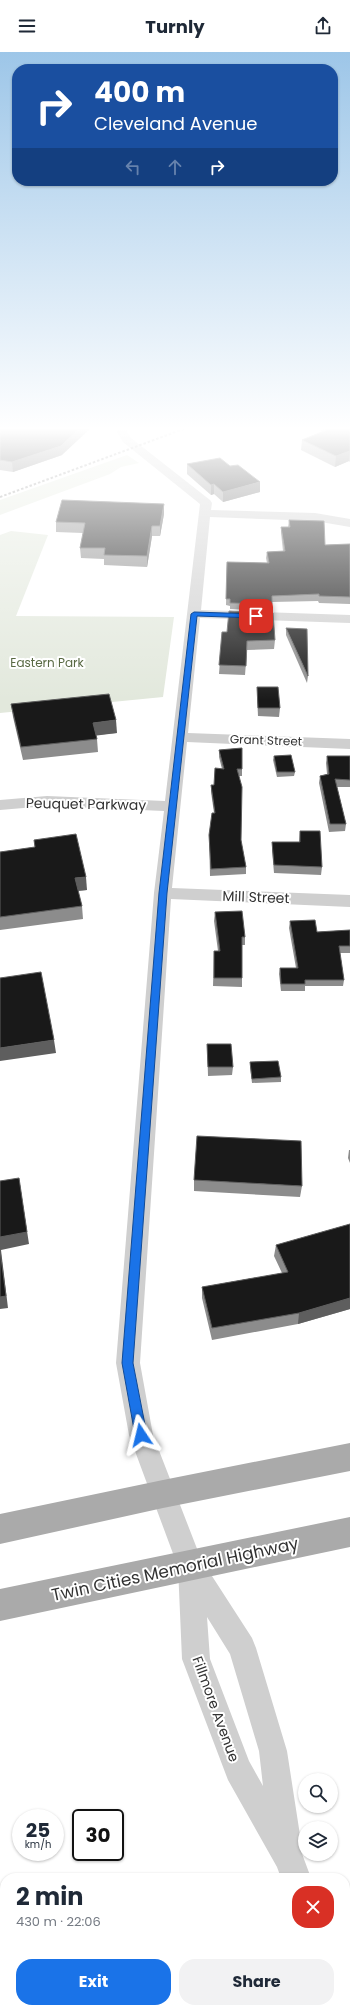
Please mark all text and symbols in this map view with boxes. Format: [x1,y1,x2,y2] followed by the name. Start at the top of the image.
[145,14,205,39] text: Turnly
[16,15,38,37] icon: menu
[312,15,334,37] icon: share
[94,73,185,112] text: 400 m
[28,80,80,132] icon: right
[94,111,257,136] text: Cleveland Avenue
[122,156,144,178] icon: left
[164,156,186,178] icon: ahead
[206,156,228,178] icon: right
[239,599,273,633] pin
[245,605,267,627] icon: arrive
[10,654,85,671] park label: Eastern Park
[230,730,302,750] street label: Grant Street
[26,793,147,815] street label: Peuquet Parkway
[222,886,290,908] street label: Mill Street
[120,1414,162,1456] position arrow
[49,1531,301,1607] street label: Twin Cities Memorial Highway
[188,1653,244,1765] street label: Fillmore Avenue
[298,1773,338,1861] map controls
[298,1773,338,1813] button: search
[72,1809,124,1861] speed limit sign: 30
[26,1816,50,1844] text: 25
[298,1821,338,1861] button: layers
[25,1837,51,1852] text: km/h
[16,1880,83,1913] text: 2 min
[292,1886,334,1928] button: close
[16,1912,101,1931] text: 430 m · 22:06
[16,1959,171,2005] button: Exit
[179,1959,334,2005] button: Share

